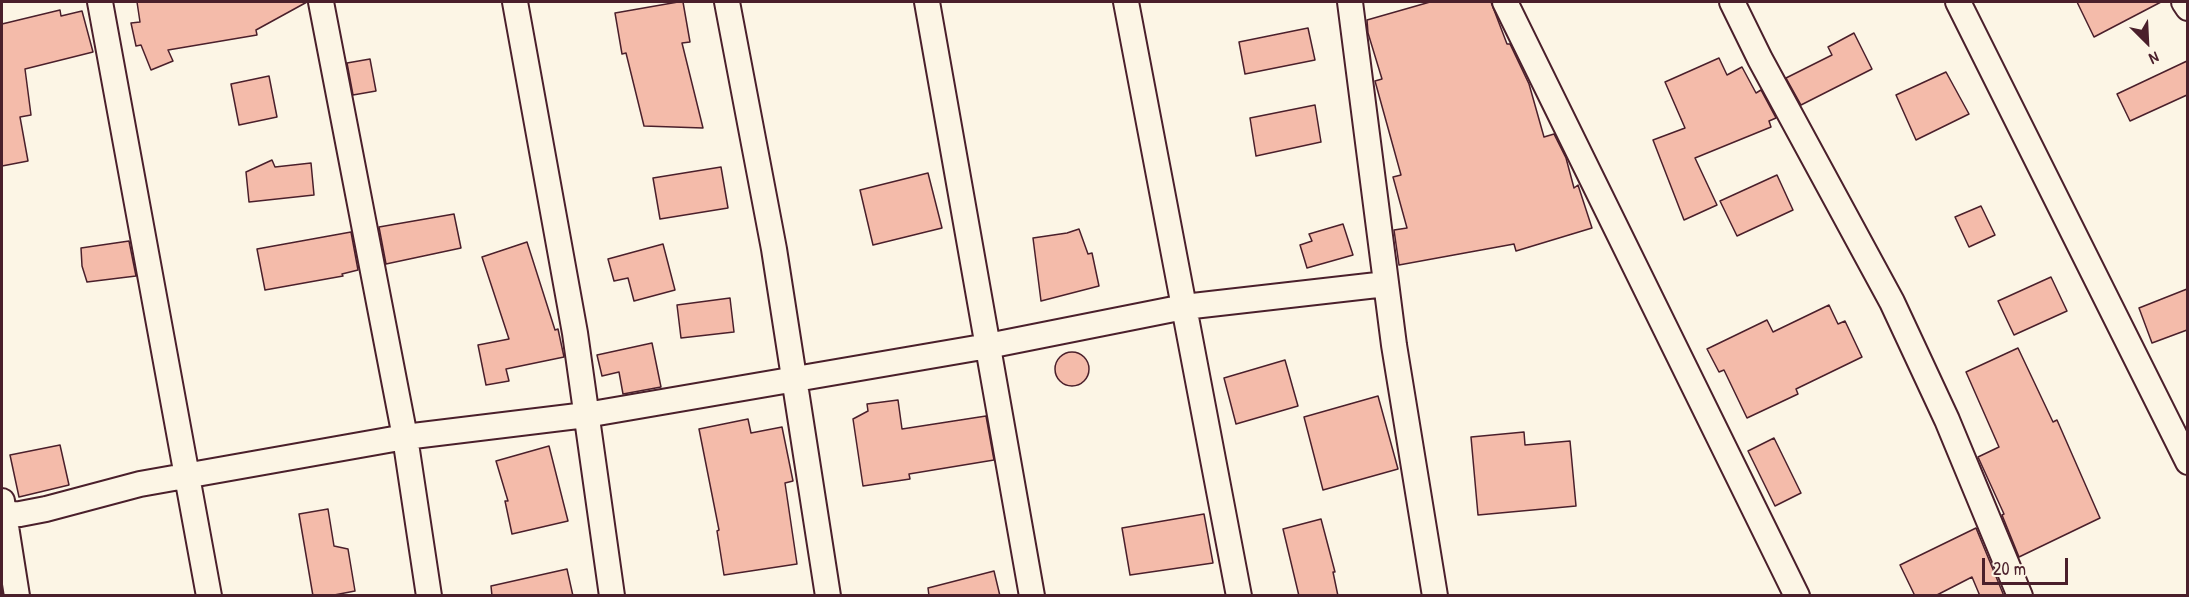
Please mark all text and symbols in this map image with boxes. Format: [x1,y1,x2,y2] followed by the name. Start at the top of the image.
[2117,12,2177,72] north arrow
[2146,47,2163,70] text: N
[1985,546,2070,584] scale bar
[1993,556,2026,581] text: 20 m

